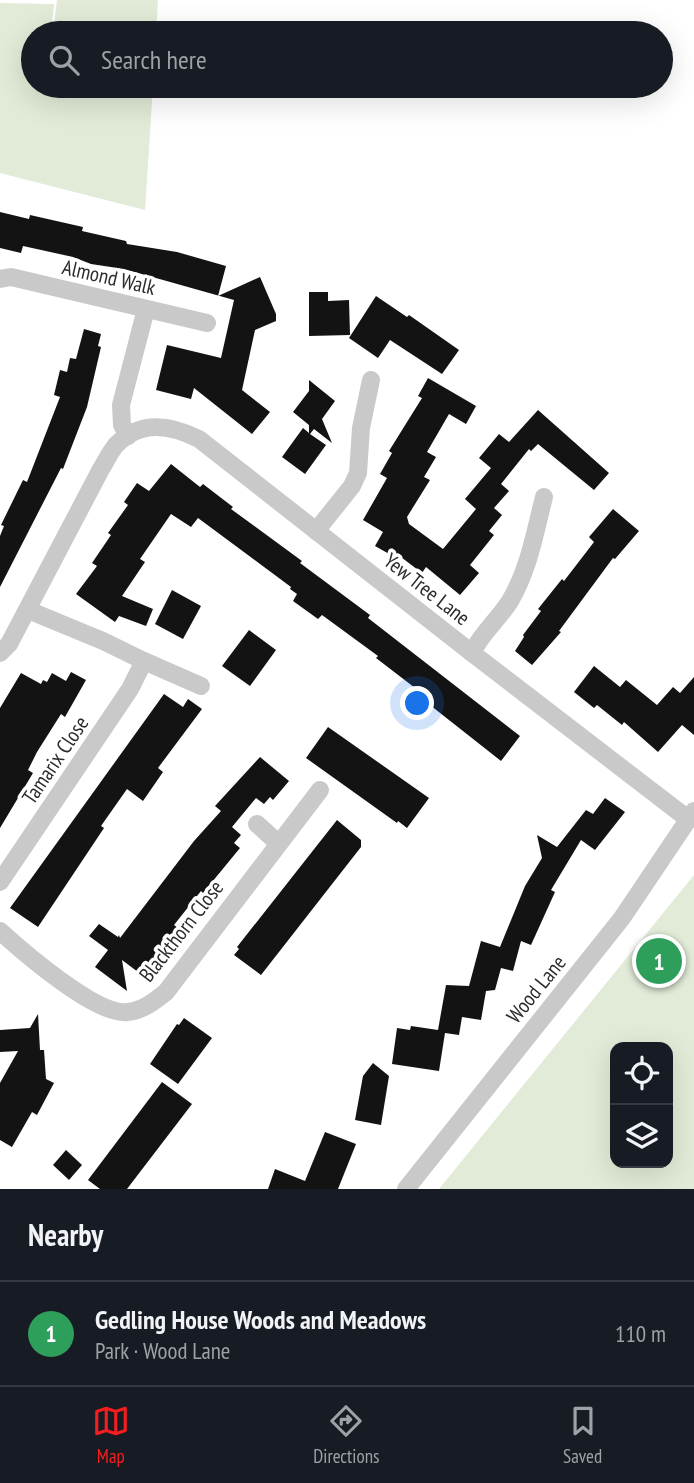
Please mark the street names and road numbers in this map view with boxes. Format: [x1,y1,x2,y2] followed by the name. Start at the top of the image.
[60,253,158,301] street label: Almond Walk
[378,547,476,631] street label: Yew Tree Lane
[16,711,94,809] street label: Tamarix Close
[133,875,229,987] street label: Blackthorn Close
[500,950,572,1028] street label: Wood Lane

